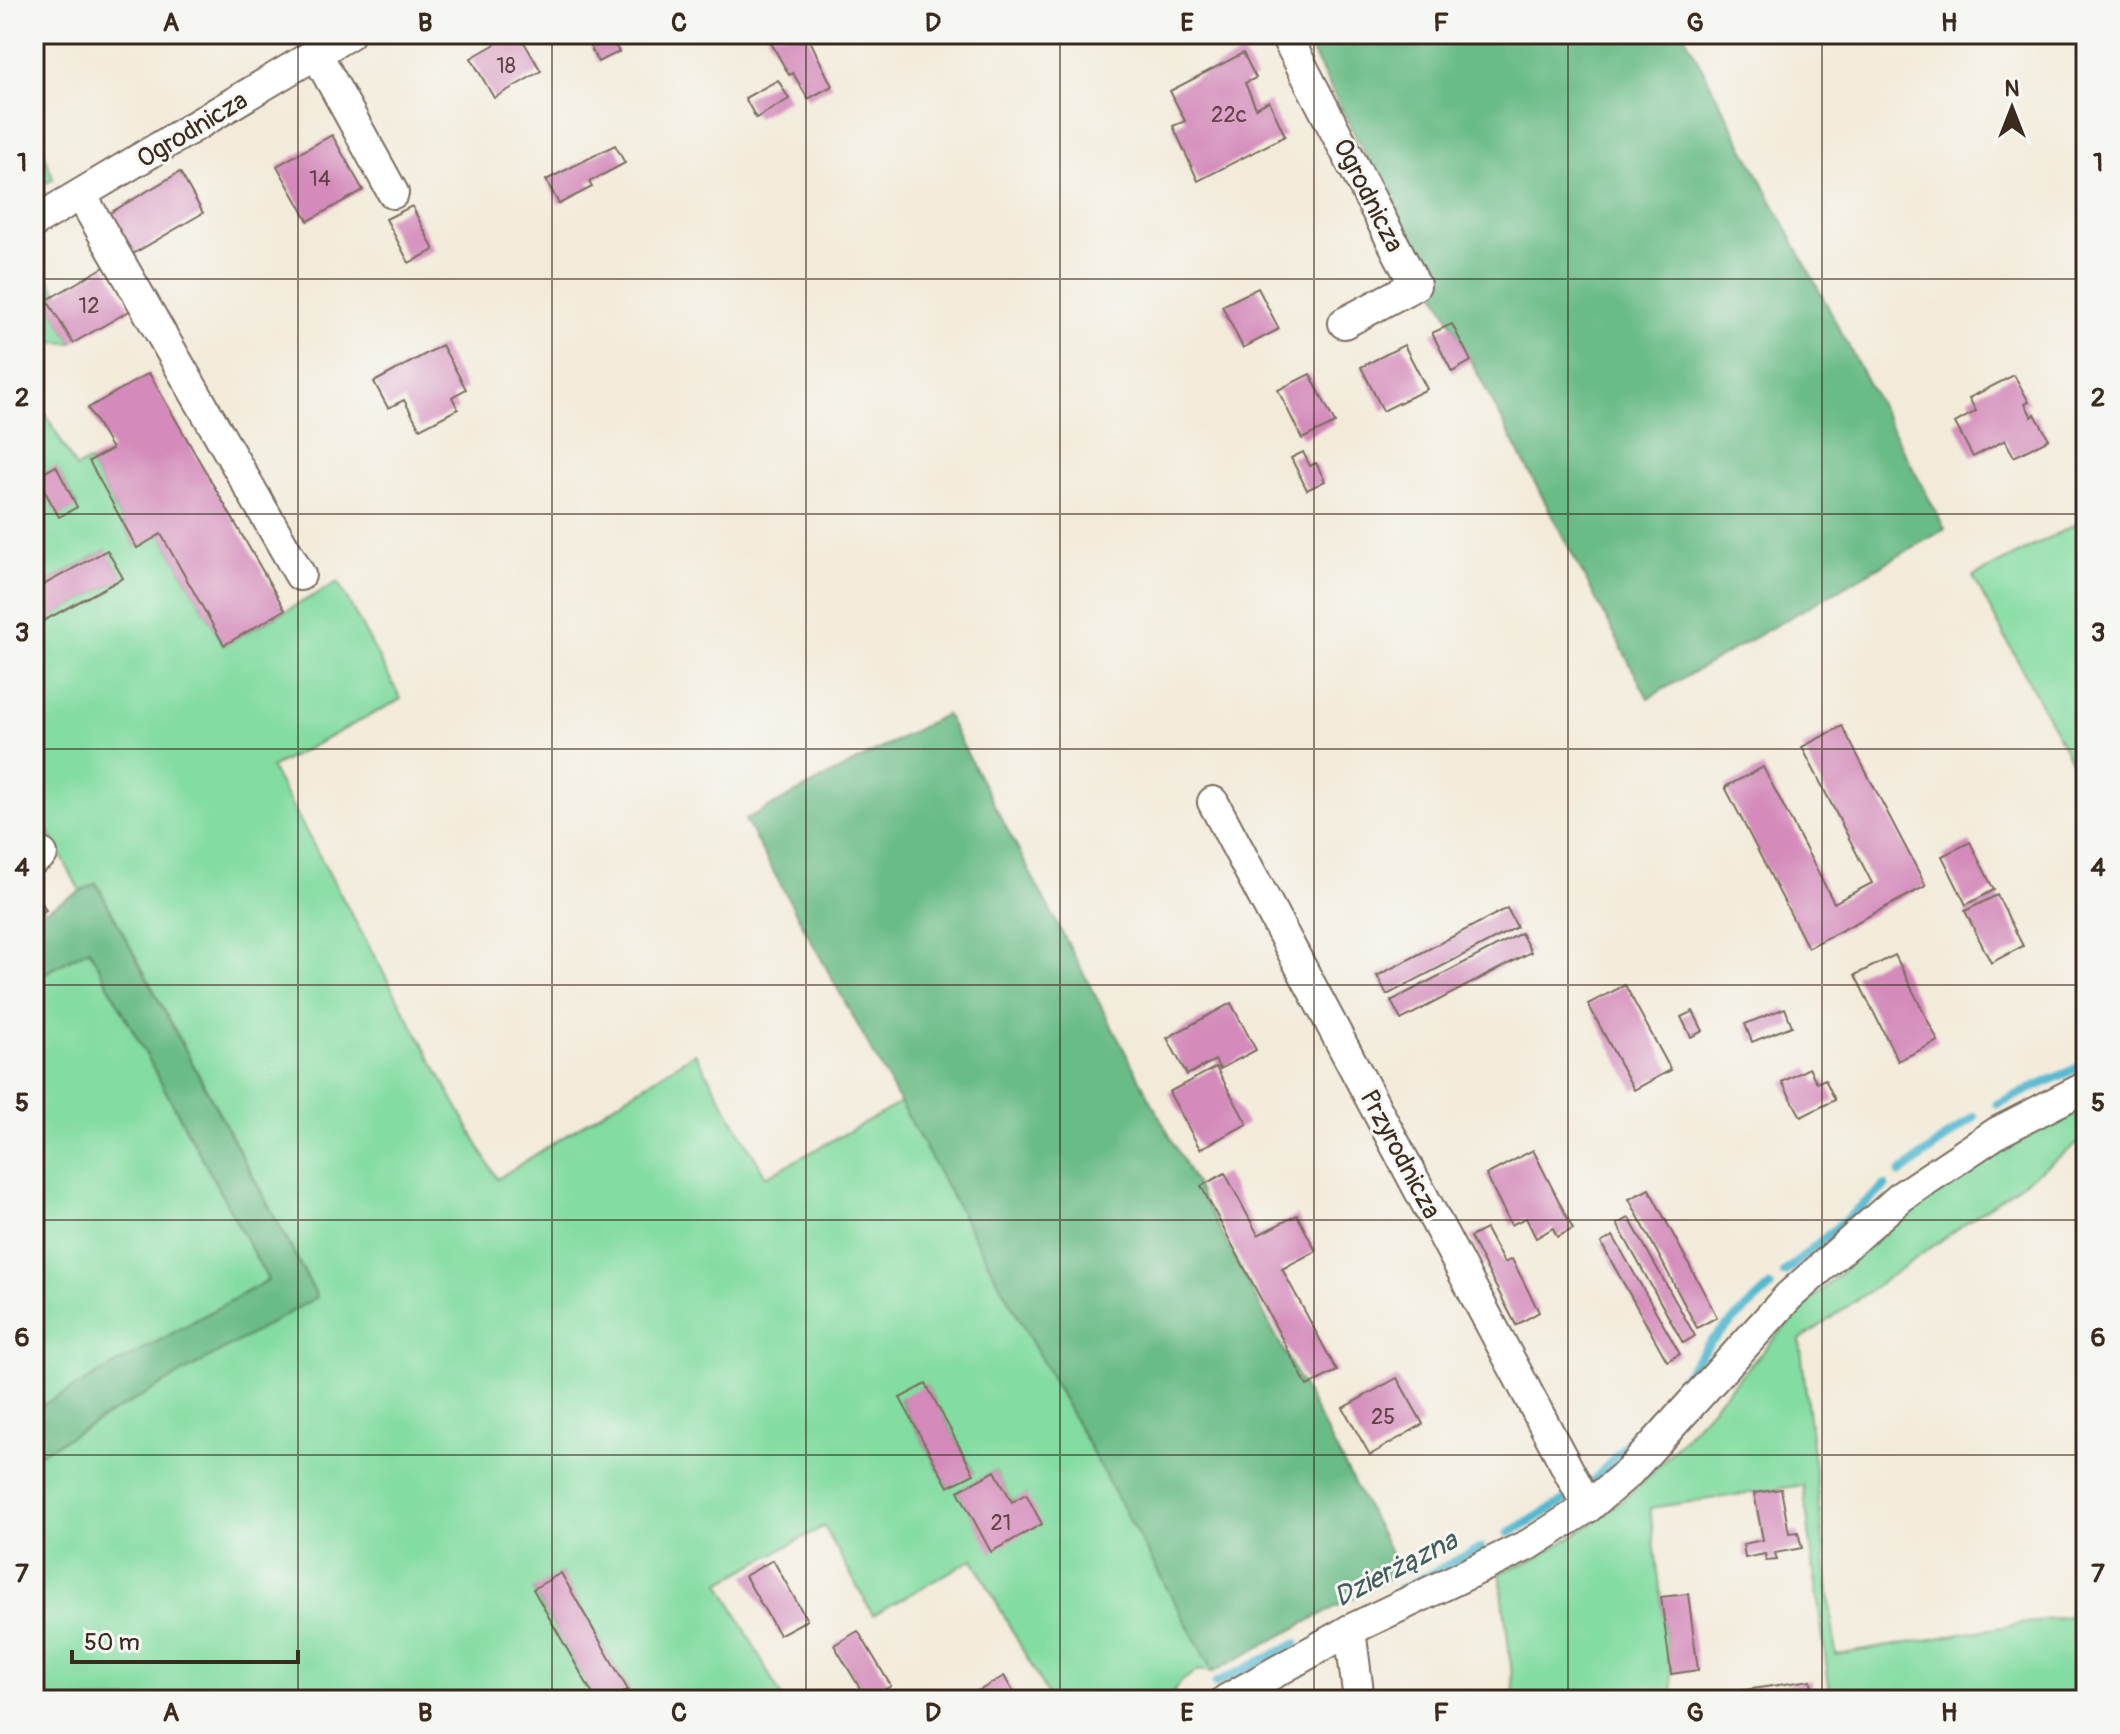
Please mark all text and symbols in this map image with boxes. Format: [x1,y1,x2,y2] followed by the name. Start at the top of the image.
[163,7,180,39] text: A
[418,7,432,39] text: B
[671,7,687,39] text: C
[925,7,941,39] text: D
[1180,7,1194,39] text: E
[1433,7,1449,39] text: F
[1686,7,1704,39] text: G
[1941,7,1957,39] text: H
[496,52,516,80] house number: 18
[1972,68,2052,148] north arrow
[2005,75,2020,103] text: N
[131,84,254,175] street label: Ogrodnicza
[1211,101,1247,129] house number: 22c
[1326,133,1410,258] street label: Ogrodnicza
[17,147,27,179] text: 1
[2093,147,2103,179] text: 1
[309,165,331,193] house number: 14
[79,292,99,320] house number: 12
[15,382,29,414] text: 2
[2091,382,2105,414] text: 2
[15,617,29,649] text: 3
[2091,617,2105,649] text: 3
[14,852,30,884] text: 4
[2090,852,2106,884] text: 4
[1353,1085,1447,1224] street label: Przyrodnicza
[15,1087,29,1119] text: 5
[2091,1087,2105,1119] text: 5
[14,1322,30,1354] text: 6
[2090,1322,2106,1354] text: 6
[1371,1403,1395,1431] house number: 25
[991,1509,1011,1537] house number: 21
[1328,1523,1465,1615] water label: Dzierżązna
[15,1558,29,1590] text: 7
[2091,1558,2105,1590] text: 7
[72,1614,298,1664] scale bar
[84,1628,140,1657] text: 50 m
[163,1697,180,1729] text: A
[418,1697,432,1729] text: B
[671,1697,687,1729] text: C
[925,1697,941,1729] text: D
[1180,1697,1194,1729] text: E
[1433,1697,1449,1729] text: F
[1686,1697,1704,1729] text: G
[1941,1697,1957,1729] text: H

